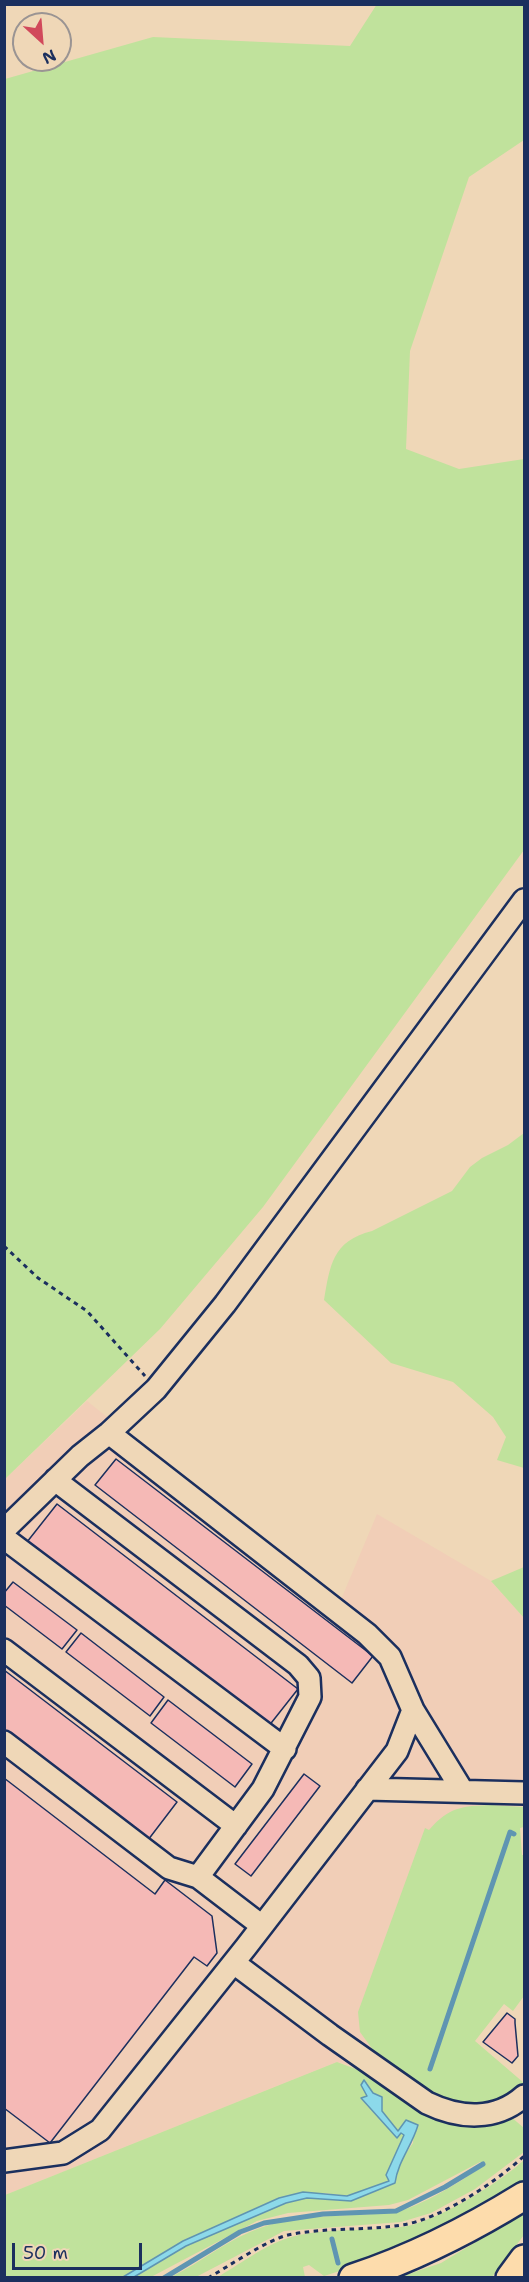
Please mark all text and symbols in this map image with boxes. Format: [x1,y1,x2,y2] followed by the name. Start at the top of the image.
[12,12,72,72] north arrow
[39,45,60,69] text: N
[15,2231,146,2269] scale bar
[23,2241,68,2265] text: 50 m

